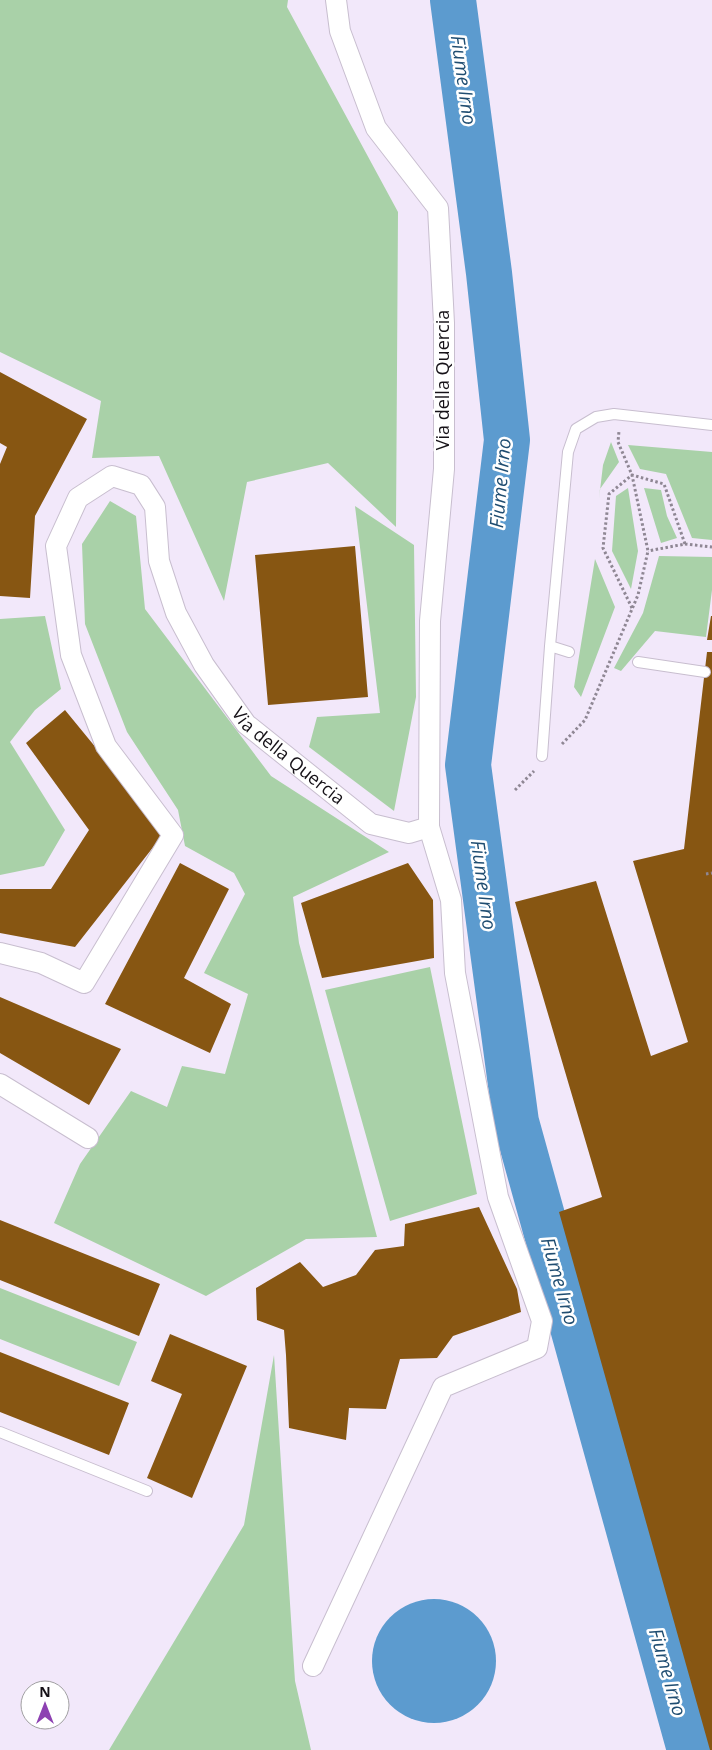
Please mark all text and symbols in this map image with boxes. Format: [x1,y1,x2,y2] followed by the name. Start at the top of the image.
[445,34,483,126] water label: Fiume Irno
[430,310,454,450] street label: Via della Quercia
[483,437,517,529] water label: Fiume Irno
[227,702,350,809] street label: Via della Quercia
[465,839,503,931] water label: Fiume Irno
[535,1234,585,1328] water label: Fiume Irno
[643,1625,693,1719] water label: Fiume Irno
[20,1680,70,1730] north arrow
[39,1682,51,1701] text: N

